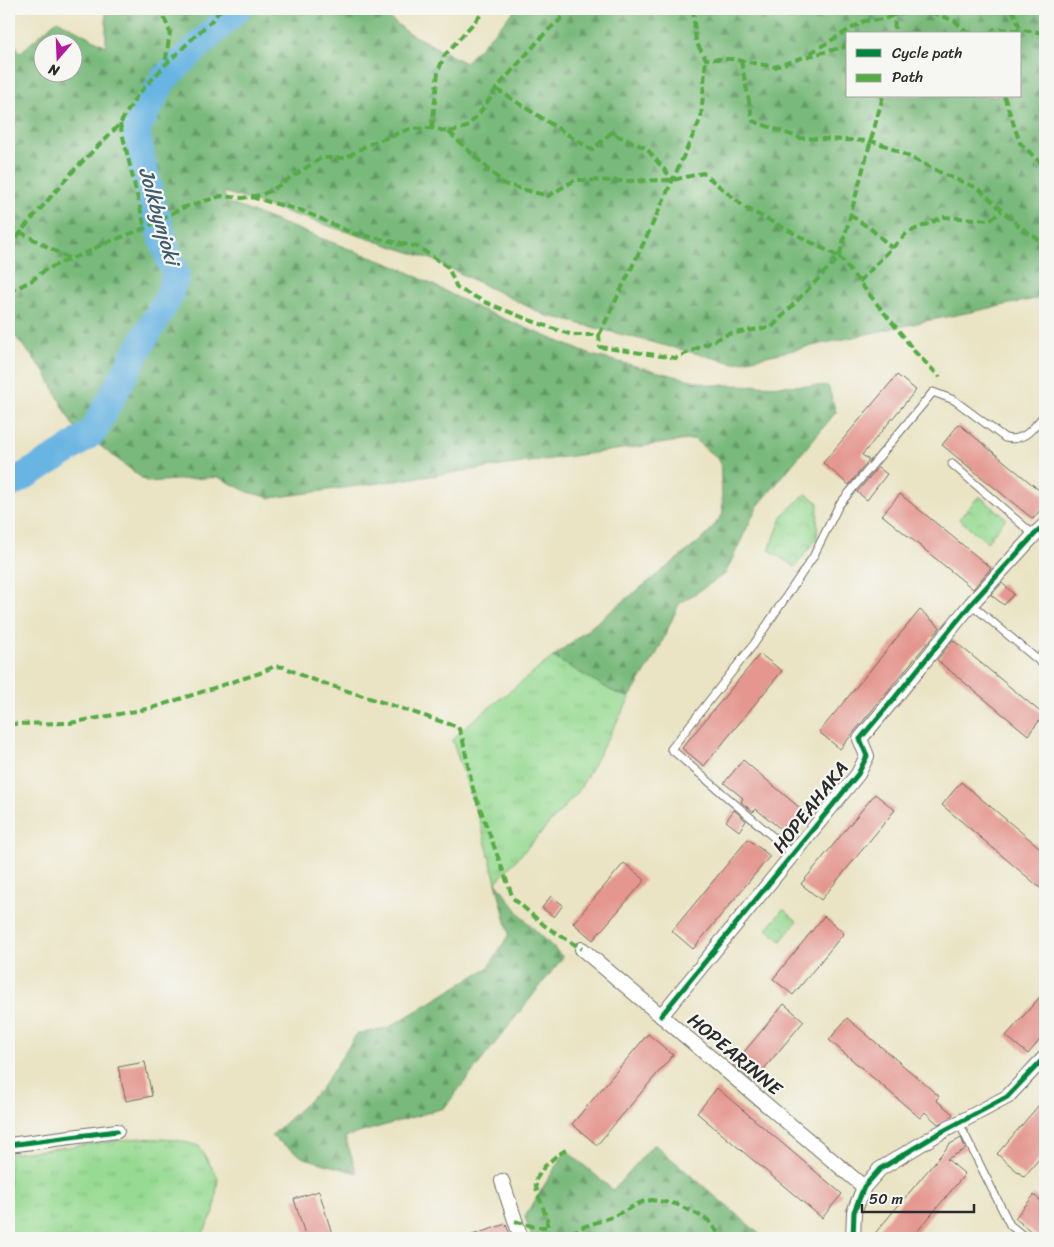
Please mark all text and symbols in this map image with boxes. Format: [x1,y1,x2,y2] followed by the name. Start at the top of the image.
[32,32,82,82] north arrow
[846,32,1022,98] legend
[892,40,963,66] text: Cycle path
[45,56,64,84] text: N
[892,64,923,90] text: Path
[128,163,191,273] water label: Jolkbynjoki
[763,754,857,860] street label: HOPEAHAKA
[680,1004,791,1105] street label: HOPEARINNE
[862,1182,974,1214] scale bar
[869,1186,904,1212] text: 50 m

